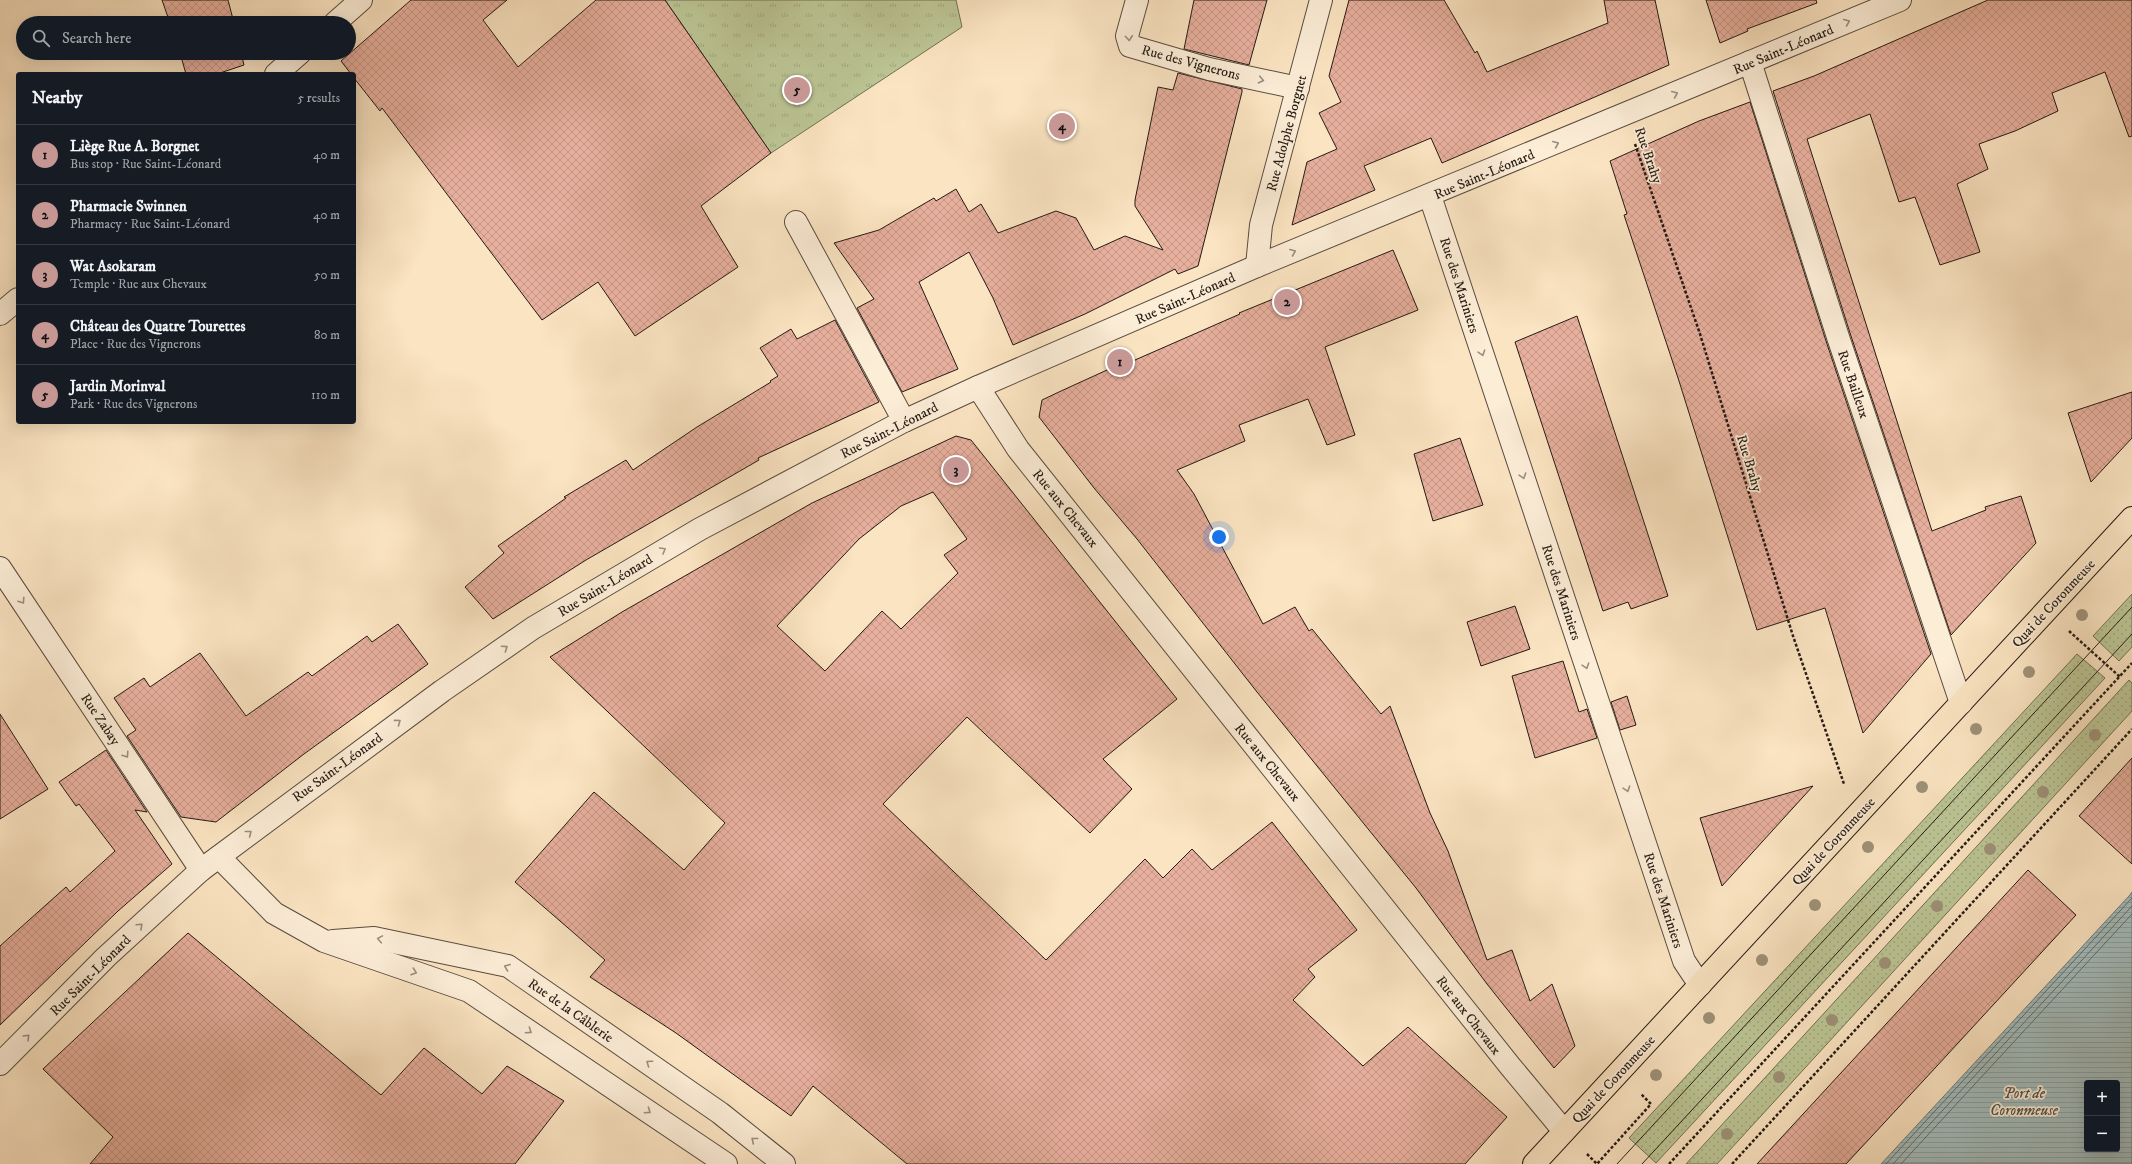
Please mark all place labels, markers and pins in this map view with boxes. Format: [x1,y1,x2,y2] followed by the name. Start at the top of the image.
[784,75,810,105] pin: 5
[1049,111,1075,141] pin: 4
[1274,287,1300,317] pin: 2
[1107,347,1133,377] pin: 1
[943,455,969,485] pin: 3

